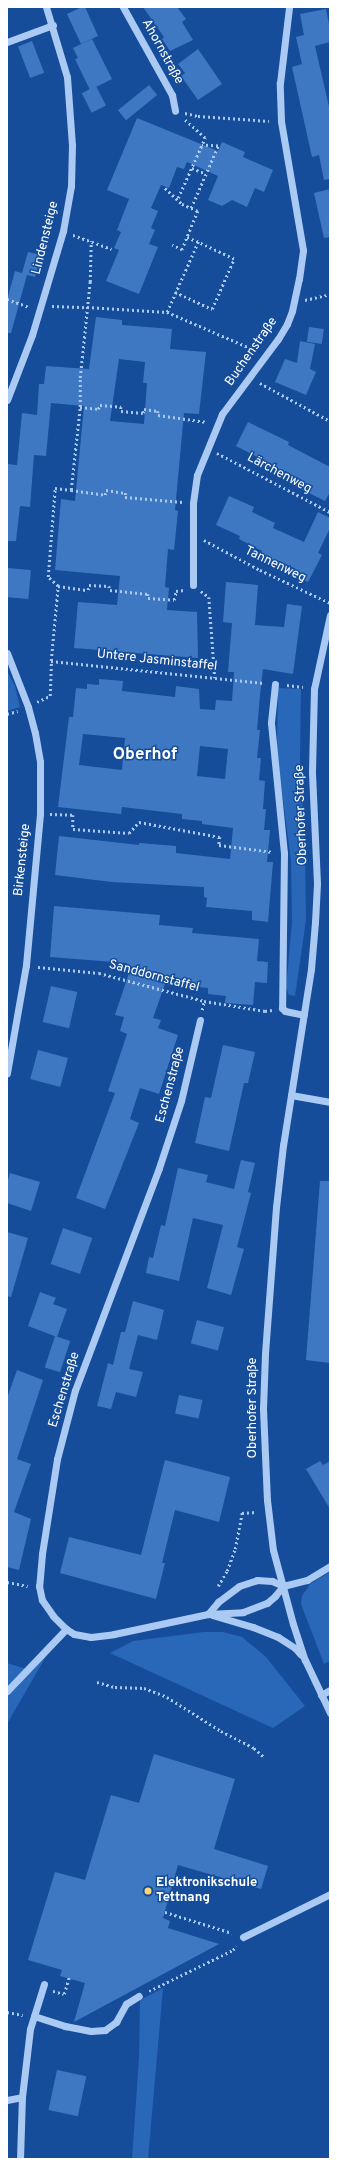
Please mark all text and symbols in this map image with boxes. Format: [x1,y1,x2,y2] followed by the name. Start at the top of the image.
[138,17,186,87] street label: Ahornstraße
[29,200,63,276] street label: Lindensteige
[223,315,281,389] street label: Buchenstraße
[244,450,314,498] street label: Lärchenweg
[242,543,308,587] street label: Tannenweg
[96,647,218,675] street label: Untere Jasminstaffel
[113,746,177,766] district label: Oberhof
[292,764,312,866] street label: Oberhofer Straße
[11,823,35,897] street label: Birkensteige
[107,957,201,997] street label: Sanddornstaffel
[153,1045,189,1125] street label: Eschenstraße
[46,1350,84,1430] street label: Eschenstraße
[245,1358,261,1458] street label: Oberhofer Straße
[156,1876,257,1907] place label: Elektronikschule Tettnang
[143,1886,153,1896] marker: Elektronikschule Tettnang

